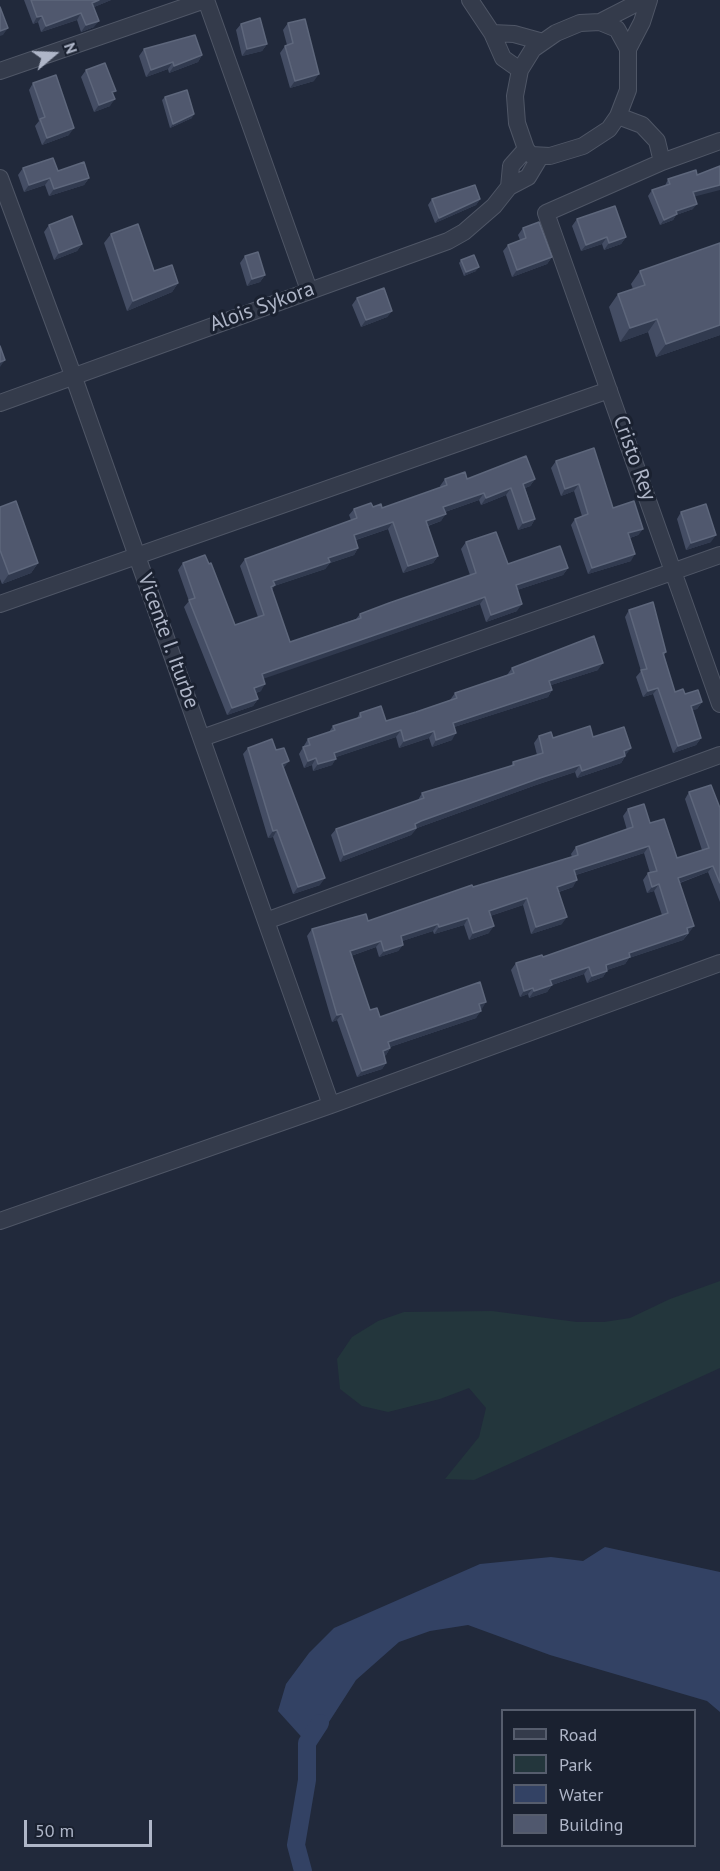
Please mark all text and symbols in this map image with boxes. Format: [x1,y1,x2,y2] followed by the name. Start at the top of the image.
[24,24,84,84] north arrow
[60,40,82,56] text: N
[206,276,318,338] street label: Alois Sykora
[607,412,661,504] street label: Cristo Rey
[132,570,204,712] street label: Vicente I. Iturbe
[501,1709,696,1847] legend
[559,1723,597,1746] text: Road
[559,1753,592,1776] text: Park
[559,1783,603,1806] text: Water
[27,1808,154,1846] scale bar
[559,1813,623,1836] text: Building
[35,1819,74,1842] text: 50 m

